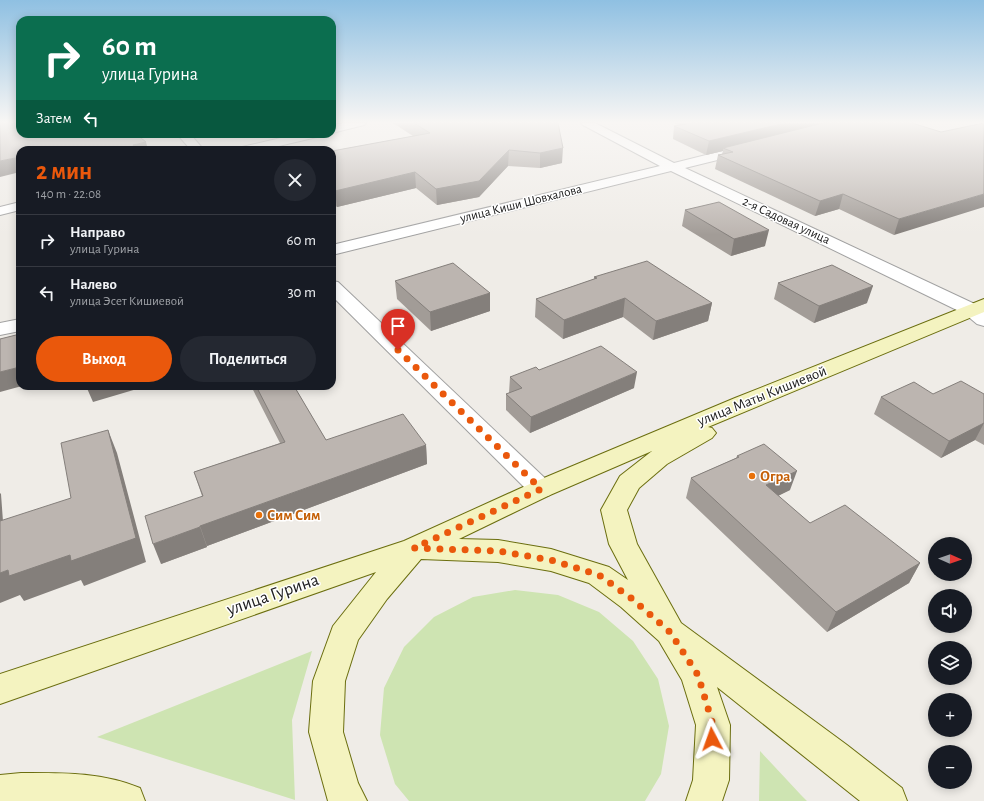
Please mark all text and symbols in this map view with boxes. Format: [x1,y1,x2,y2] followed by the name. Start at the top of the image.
[36,32,88,84] icon: right
[102,33,157,61] text: 60 m
[102,66,198,84] text: улица Гурина
[80,108,102,130] icon: left
[36,111,72,126] text: Затем
[274,159,316,201] button: close
[36,160,92,184] text: 2 мин
[458,183,583,226] street label: улица Киши Шовхалова
[36,188,101,201] text: 140 m · 22:08
[740,195,832,247] street label: 2-я Садовая улица
[70,225,125,240] text: Направо
[36,230,58,252] icon: right
[287,233,316,248] text: 60 m
[70,243,139,256] text: улица Гурина
[70,277,117,292] text: Налево
[36,282,58,304] icon: left
[287,285,316,300] text: 30 m
[70,295,184,308] text: улица Эсет Кишиевой
[381,309,415,350] pin
[387,315,409,337] icon: arrive
[36,336,172,382] button: Выход
[180,336,316,382] button: Поделиться
[694,363,829,429] street label: улица Маты Кишиевой
[760,469,790,484] place label: Огра
[747,471,757,481] marker: Огра
[267,508,321,523] place label: Сим Сим
[254,510,264,520] marker: Сим Сим
[928,537,972,581] north arrow
[928,537,972,789] map controls
[224,571,321,619] street label: улица Гурина
[928,589,972,633] button: sound
[928,641,972,685] button: layers
[928,693,972,737] button: +
[691,718,733,760] position arrow
[928,745,972,789] button: −

